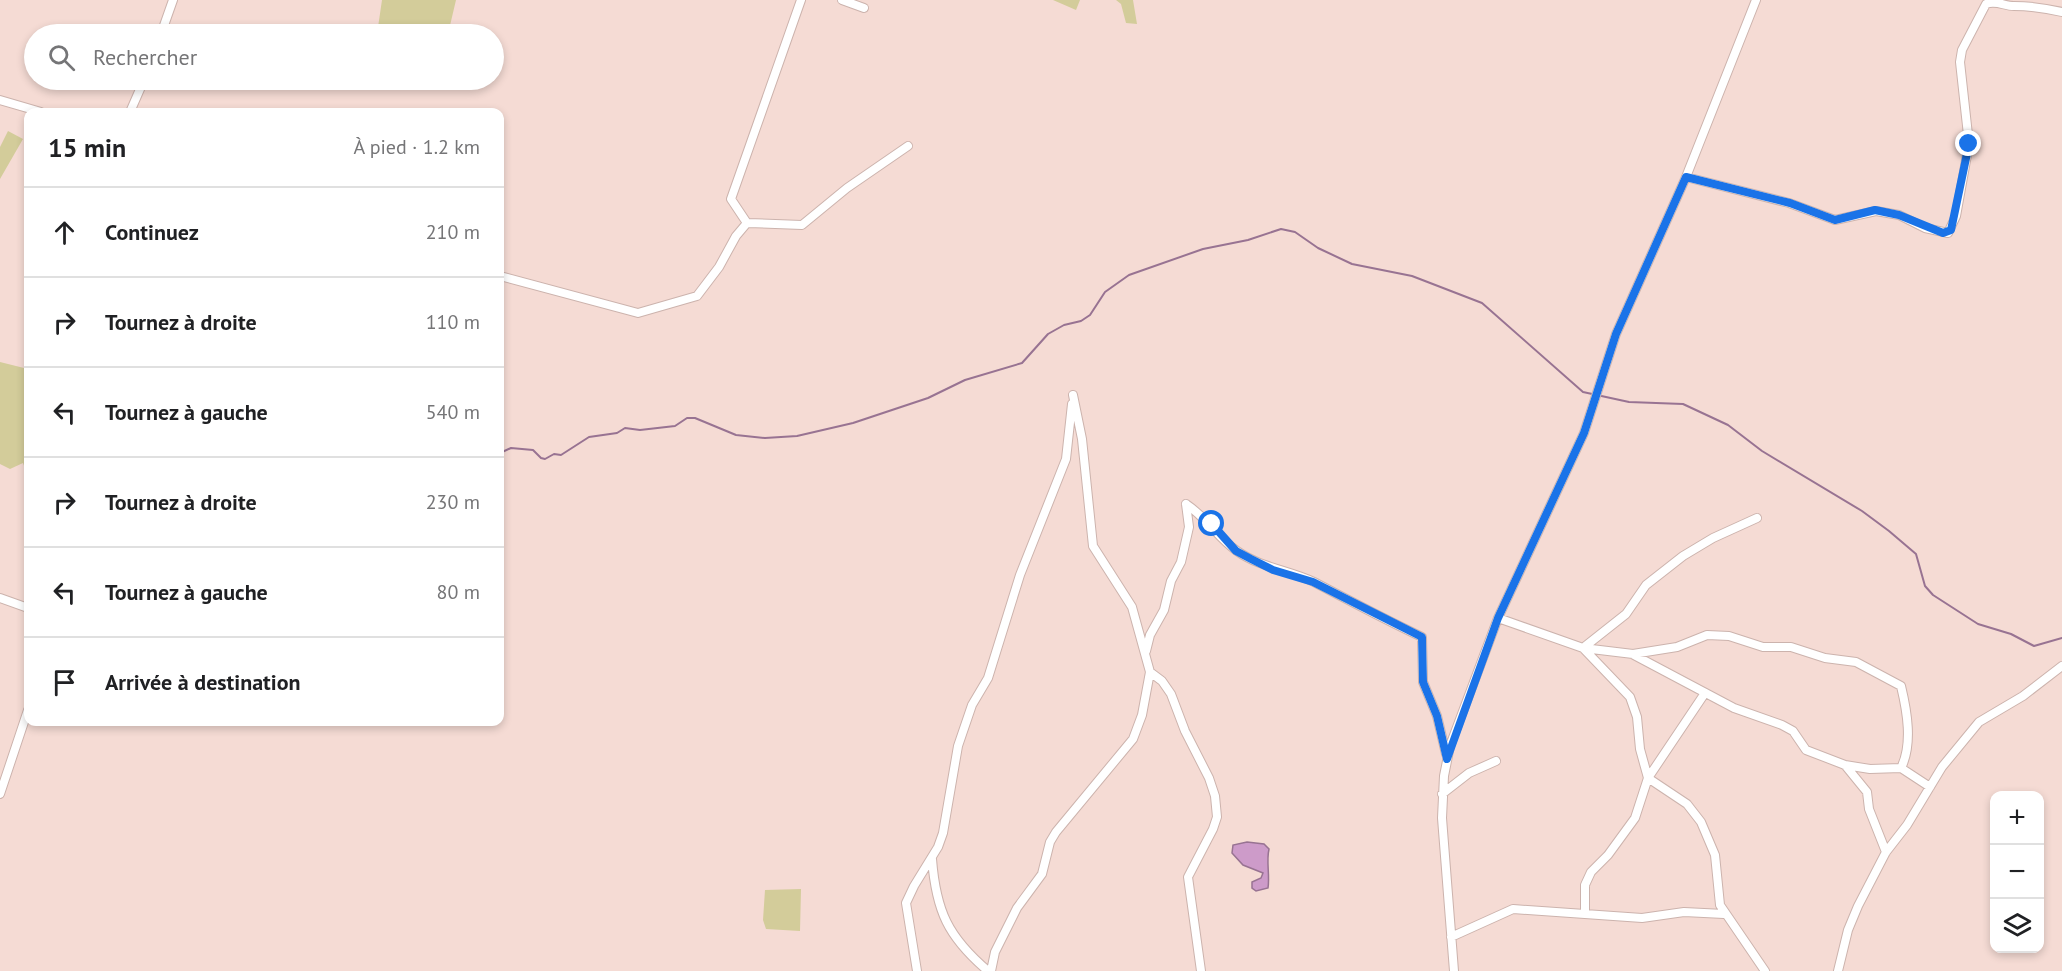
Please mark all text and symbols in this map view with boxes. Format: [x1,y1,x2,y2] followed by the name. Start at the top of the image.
[24,24,504,90] search box
[45,41,78,74] icon: search
[93,43,197,71] text: Rechercher
[1955,130,1981,156] route end
[48,131,126,164] text: 15 min
[353,134,480,160] text: À pied · 1.2 km
[48,216,81,249] icon: ahead
[105,218,199,246] text: Continuez
[426,219,480,245] text: 210 m
[48,306,81,339] icon: right
[105,308,257,336] text: Tournez à droite
[426,309,480,335] text: 110 m
[48,396,81,429] icon: left
[105,398,268,426] text: Tournez à gauche
[426,399,480,425] text: 540 m
[48,486,81,519] icon: right
[105,488,257,516] text: Tournez à droite
[426,489,480,515] text: 230 m
[1198,510,1224,536] route start
[48,576,81,609] icon: left
[105,578,268,606] text: Tournez à gauche
[437,579,480,605] text: 80 m
[48,666,81,699] icon: arrive
[105,668,301,696] text: Arrivée à destination
[1990,791,2044,953] map controls
[1990,791,2044,845] button: +
[1990,845,2044,899] button: −
[1990,899,2044,953] button: layers

